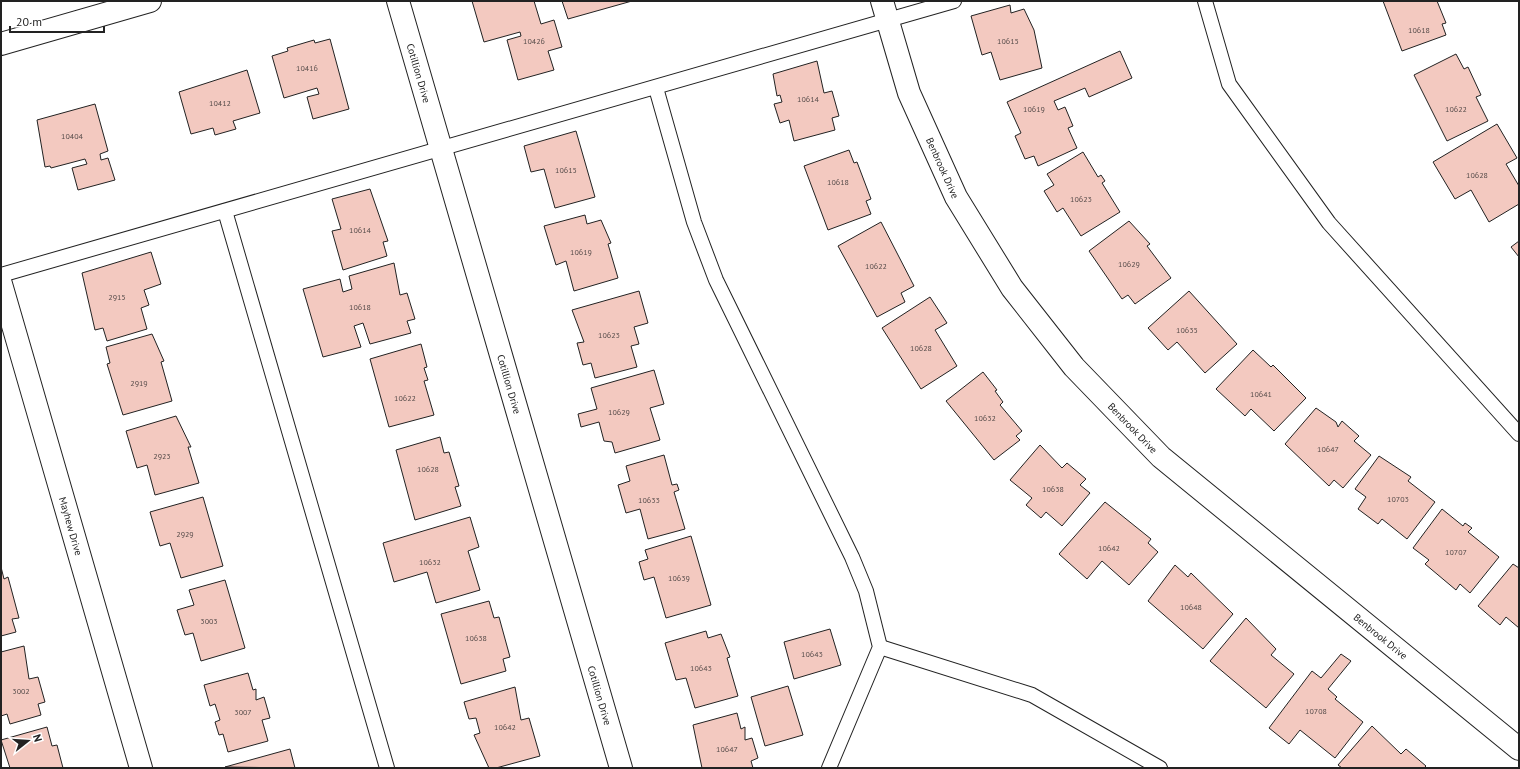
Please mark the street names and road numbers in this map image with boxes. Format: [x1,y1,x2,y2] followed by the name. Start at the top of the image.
[404,42,434,104] street label: Cotillion Drive
[923,135,962,200] street label: Benbrook Drive
[495,353,524,415] street label: Cotillion Drive
[1105,400,1160,456] street label: Benbrook Drive
[56,495,86,557] street label: Mayhew Drive
[1351,610,1410,662] street label: Benbrook Drive
[585,664,615,727] street label: Cotillion Drive

